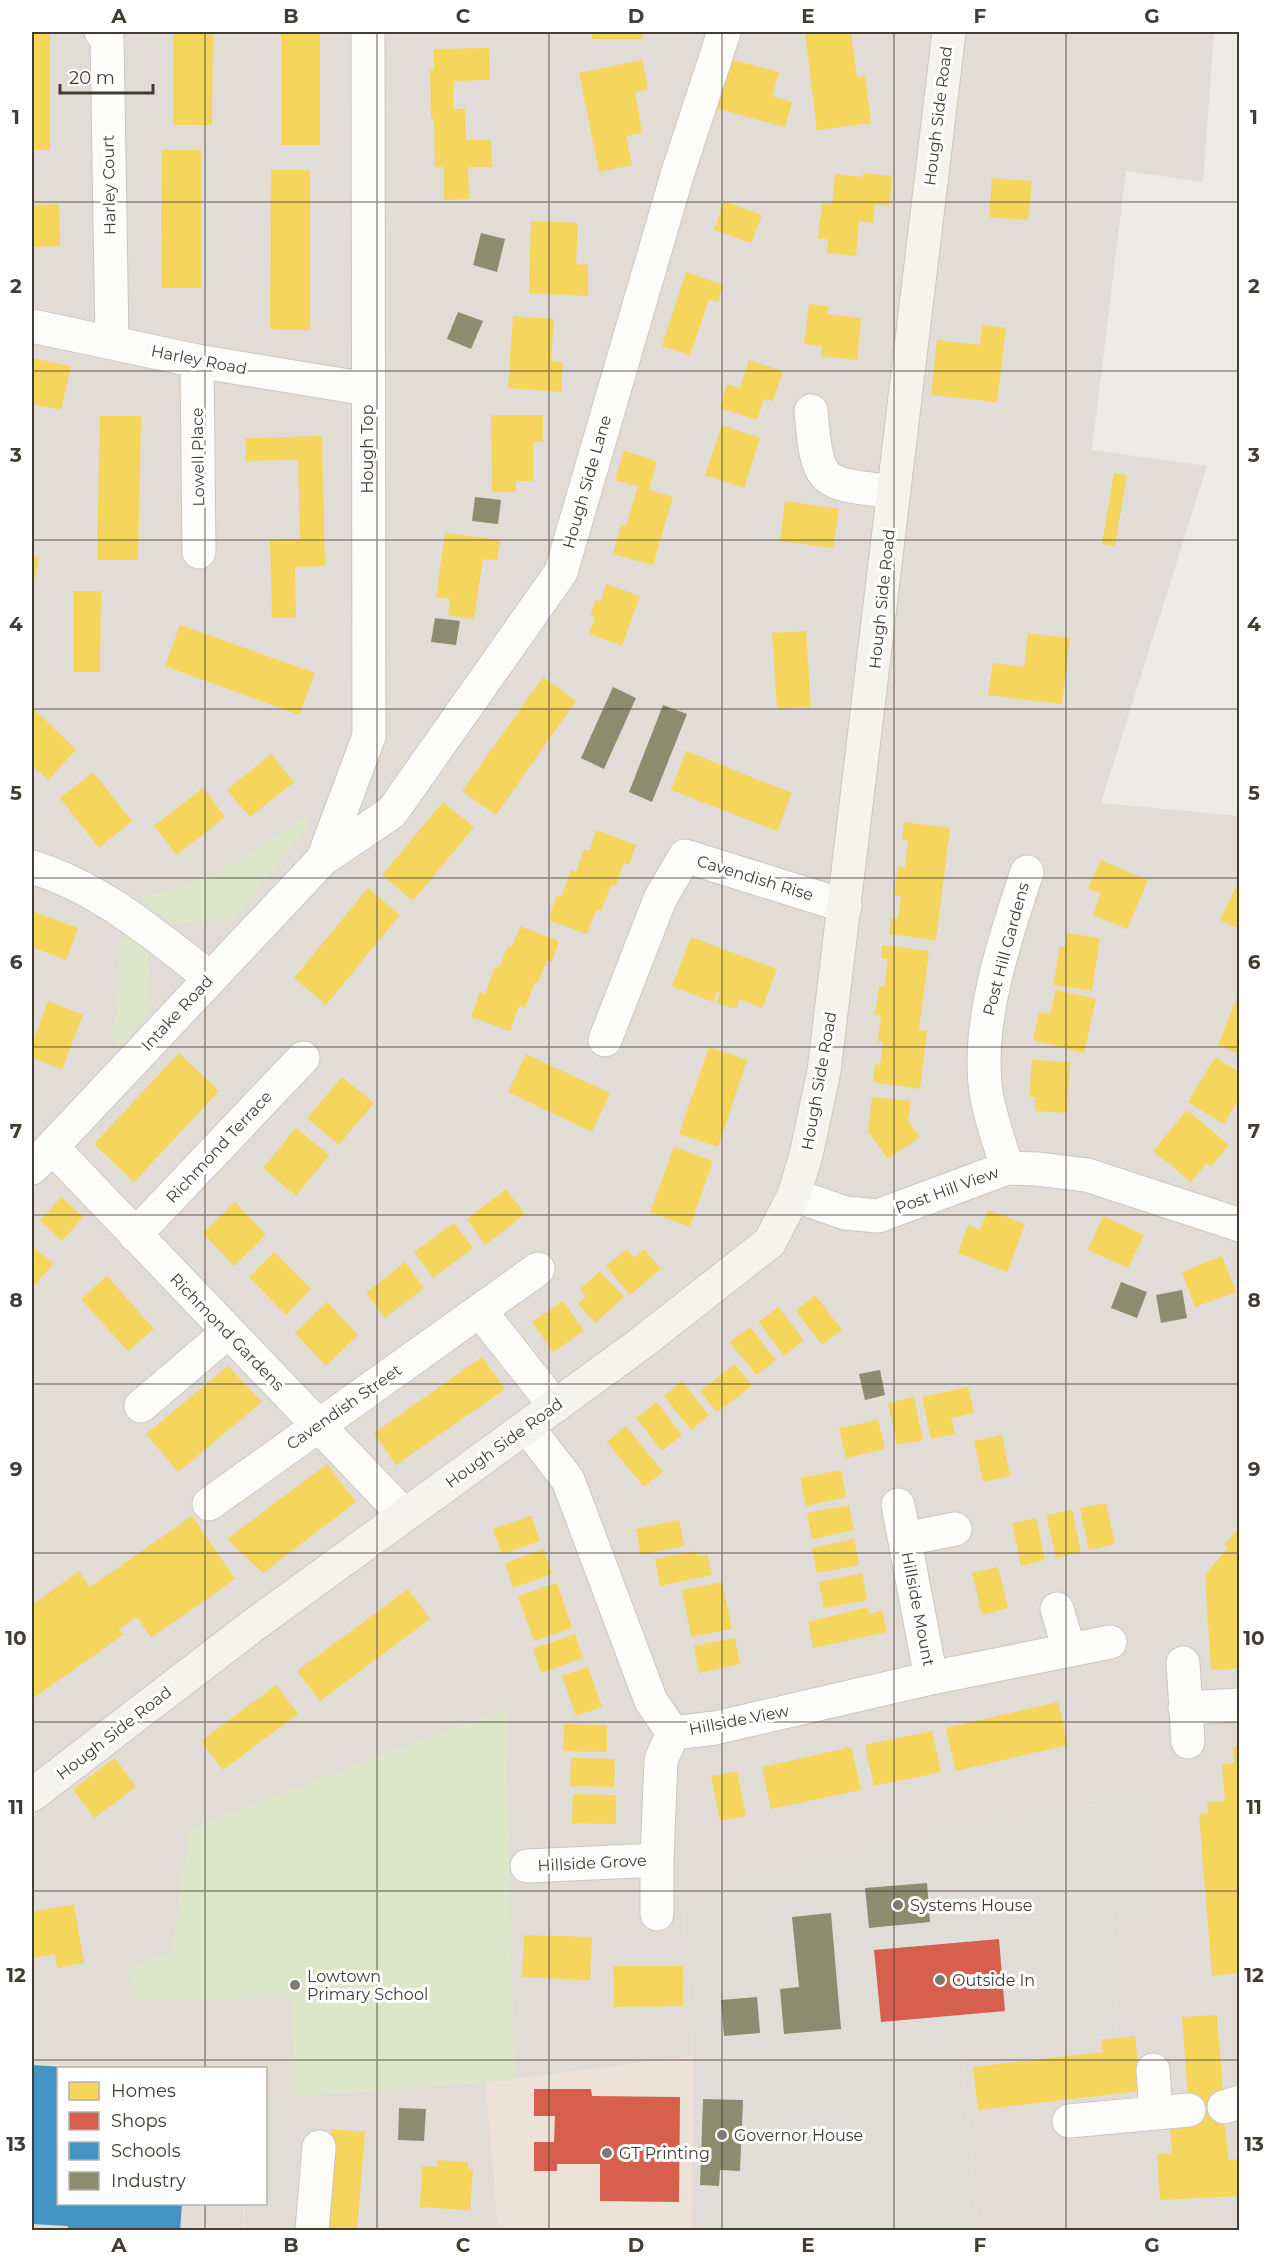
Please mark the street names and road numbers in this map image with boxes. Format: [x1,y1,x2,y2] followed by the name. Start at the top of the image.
[920,45,956,187] street label: Hough Side Road
[99,134,119,235] street label: Harley Court
[149,341,249,379] street label: Harley Road
[358,404,377,493] street label: Hough Top
[188,407,208,507] street label: Lowell Place
[559,413,615,551] street label: Hough Side Lane
[865,528,899,670] street label: Hough Side Road
[694,851,816,905] street label: Cavendish Rise
[979,880,1033,1018] street label: Post Hill Gardens
[137,971,217,1055] street label: Intake Road
[797,1010,841,1152] street label: Hough Side Road
[162,1087,276,1207] street label: Richmond Terrace
[893,1162,1001,1218] street label: Post Hill View
[166,1269,288,1395] street label: Richmond Gardens
[283,1360,405,1454] street label: Cavendish Street
[442,1394,566,1492] street label: Hough Side Road
[898,1550,938,1668] street label: Hillside Mount
[53,1682,175,1784] street label: Hough Side Road
[687,1701,791,1739] street label: Hillside View
[537,1851,647,1875] street label: Hillside Grove

